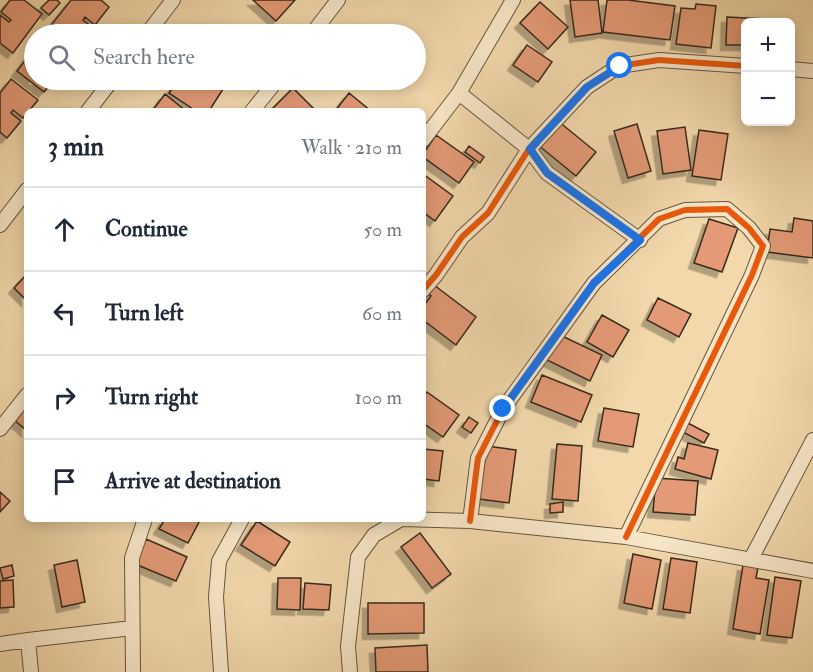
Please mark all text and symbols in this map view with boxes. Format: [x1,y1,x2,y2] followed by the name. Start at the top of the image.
[741,18,795,126] map controls
[741,18,795,72] button: +
[24,24,426,90] search box
[45,41,78,74] icon: search
[93,43,195,71] text: Search here
[606,52,632,78] route start
[741,72,795,126] button: −
[48,131,104,163] text: 3 min
[301,135,402,160] text: Walk · 210 m
[48,213,81,246] icon: ahead
[105,215,188,243] text: Continue
[363,217,402,242] text: 50 m
[48,297,81,330] icon: left
[105,299,184,327] text: Turn left
[362,301,402,326] text: 60 m
[48,381,81,414] icon: right
[105,383,198,411] text: Turn right
[355,385,402,410] text: 100 m
[489,395,515,421] route end
[48,465,81,498] icon: arrive
[105,467,281,495] text: Arrive at destination

